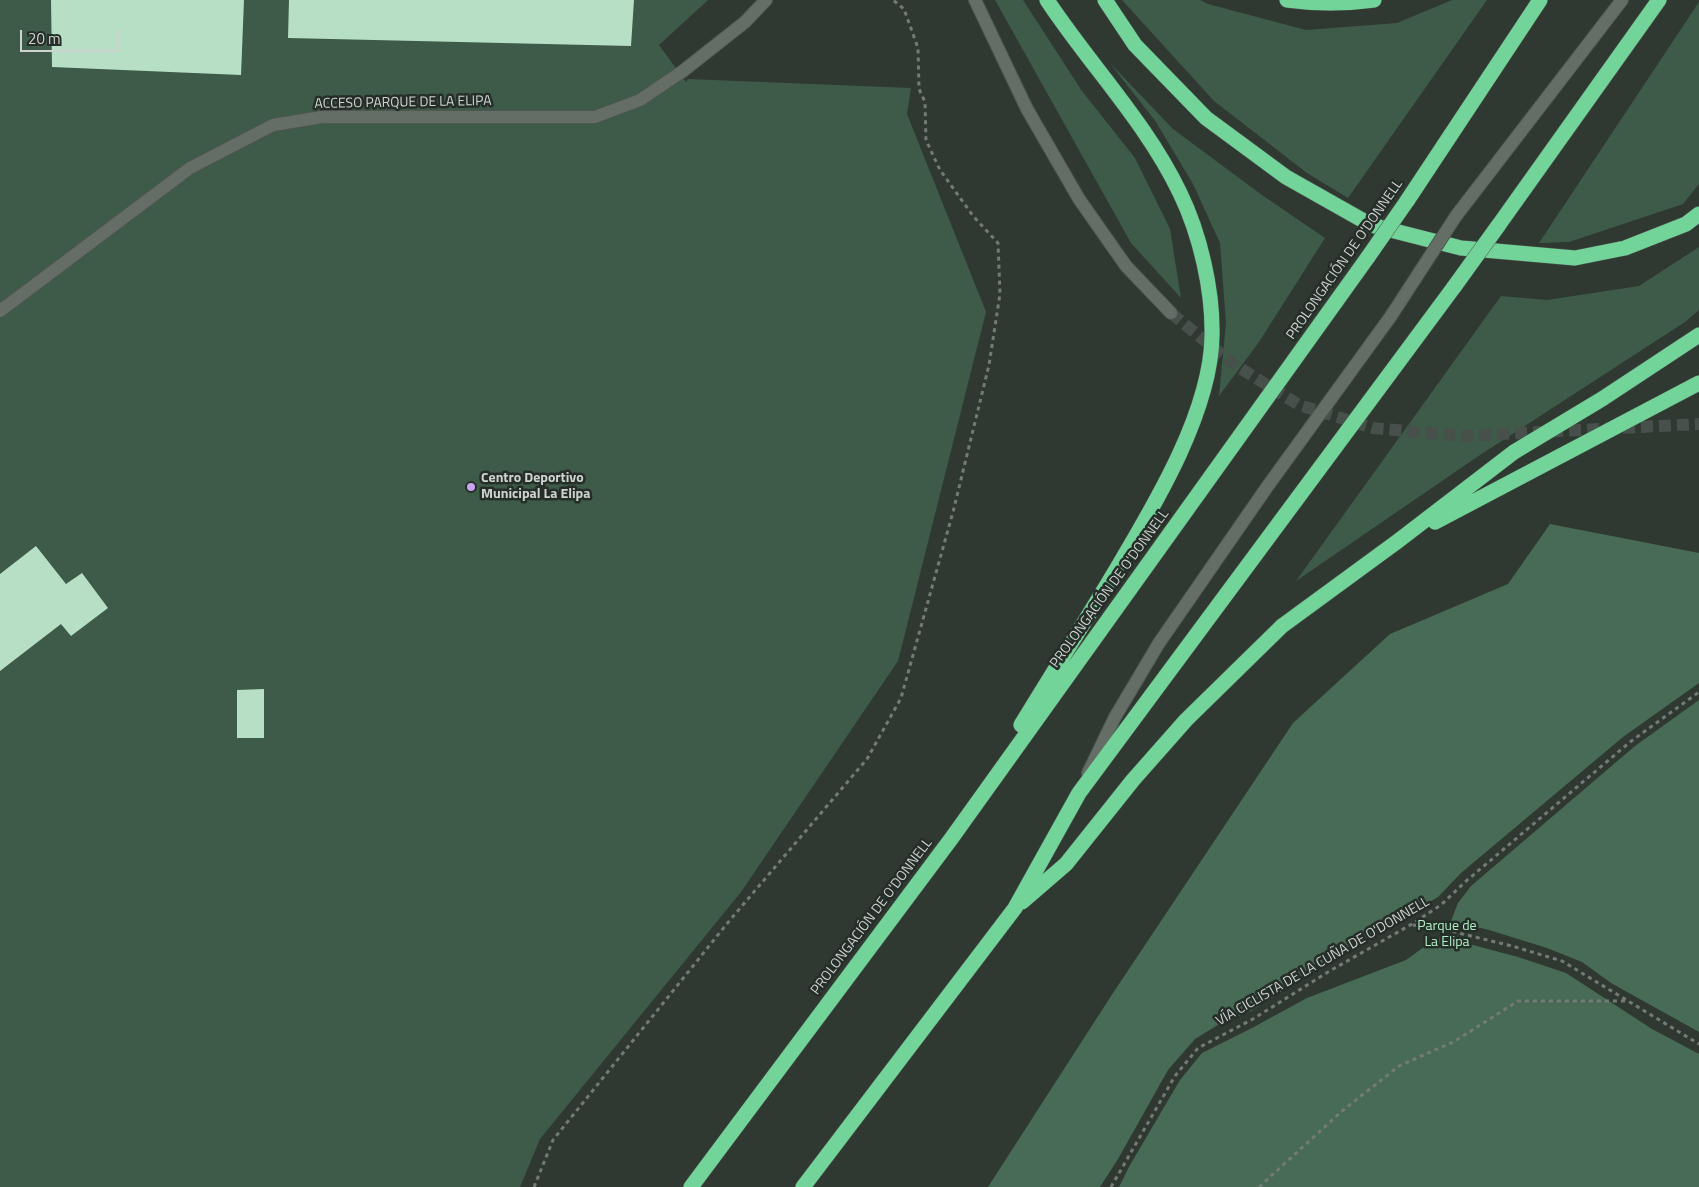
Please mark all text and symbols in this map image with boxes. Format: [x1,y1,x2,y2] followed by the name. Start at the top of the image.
[22,20,121,52] scale bar
[28,27,61,50] text: 20 m
[314,93,492,113] street label: ACCESO PARQUE DE LA ELIPA
[1283,177,1407,343] street label: PROLONGACIÓN DE O'DONNELL
[481,471,590,504] place label: Centro Deportivo Municipal La Elipa
[465,481,477,493] marker: Centro Deportivo Municipal La Elipa
[1047,507,1173,671] street label: PROLONGACIÓN DE O'DONNELL
[808,836,936,998] street label: PROLONGACIÓN DE O'DONNELL
[1213,894,1433,1030] street label: VÍA CICLISTA DE LA CUÑA DE O'DONNELL
[1417,919,1477,952] park label: Parque de La Elipa

